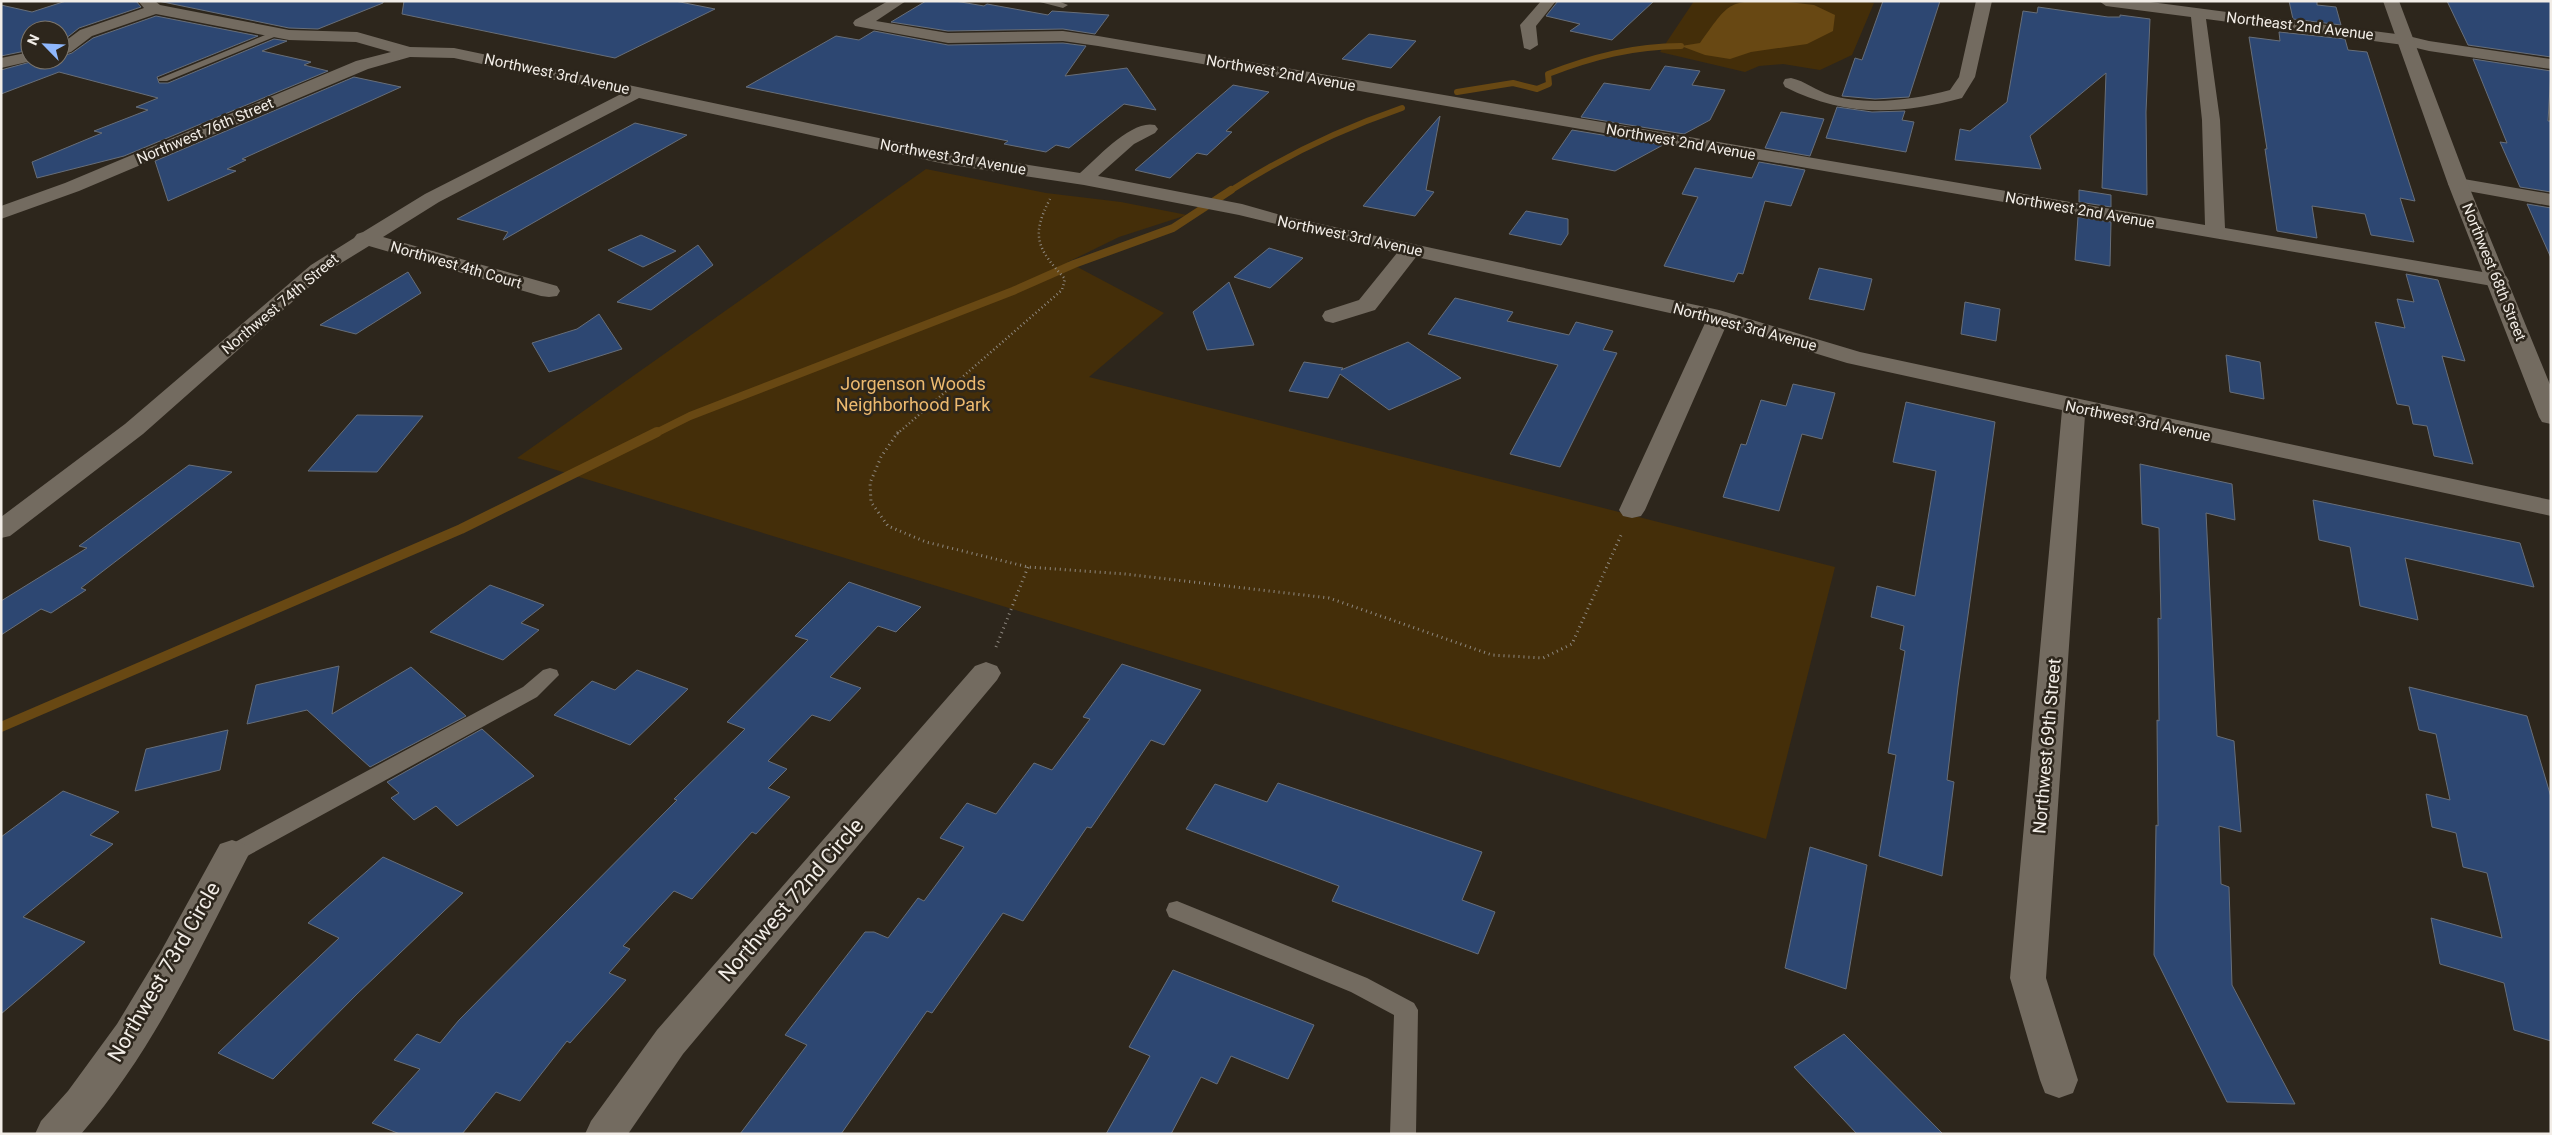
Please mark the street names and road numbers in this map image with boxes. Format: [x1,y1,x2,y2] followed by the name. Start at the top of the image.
[2225,8,2375,44] street label: Northeast 2nd Avenue
[483,50,631,98] street label: Northwest 3rd Avenue
[1205,51,1357,95] street label: Northwest 2nd Avenue
[134,94,276,168] street label: Northwest 76th Street
[1605,120,1757,164] street label: Northwest 2nd Avenue
[879,135,1028,179] street label: Northwest 3rd Avenue
[2004,188,2156,232] street label: Northwest 2nd Avenue
[2458,201,2530,344] street label: Northwest 68th Street
[1276,212,1424,260] street label: Northwest 3rd Avenue
[388,238,524,292] street label: Northwest 4th Court
[218,250,342,358] street label: Northwest 74th Street
[1671,299,1819,355] street label: Northwest 3rd Avenue
[2064,397,2212,445] street label: Northwest 3rd Avenue
[2028,657,2065,835] street label: Northwest 69th Street
[714,814,868,986] street label: Northwest 72nd Circle
[103,878,225,1066] street label: Northwest 73rd Circle

